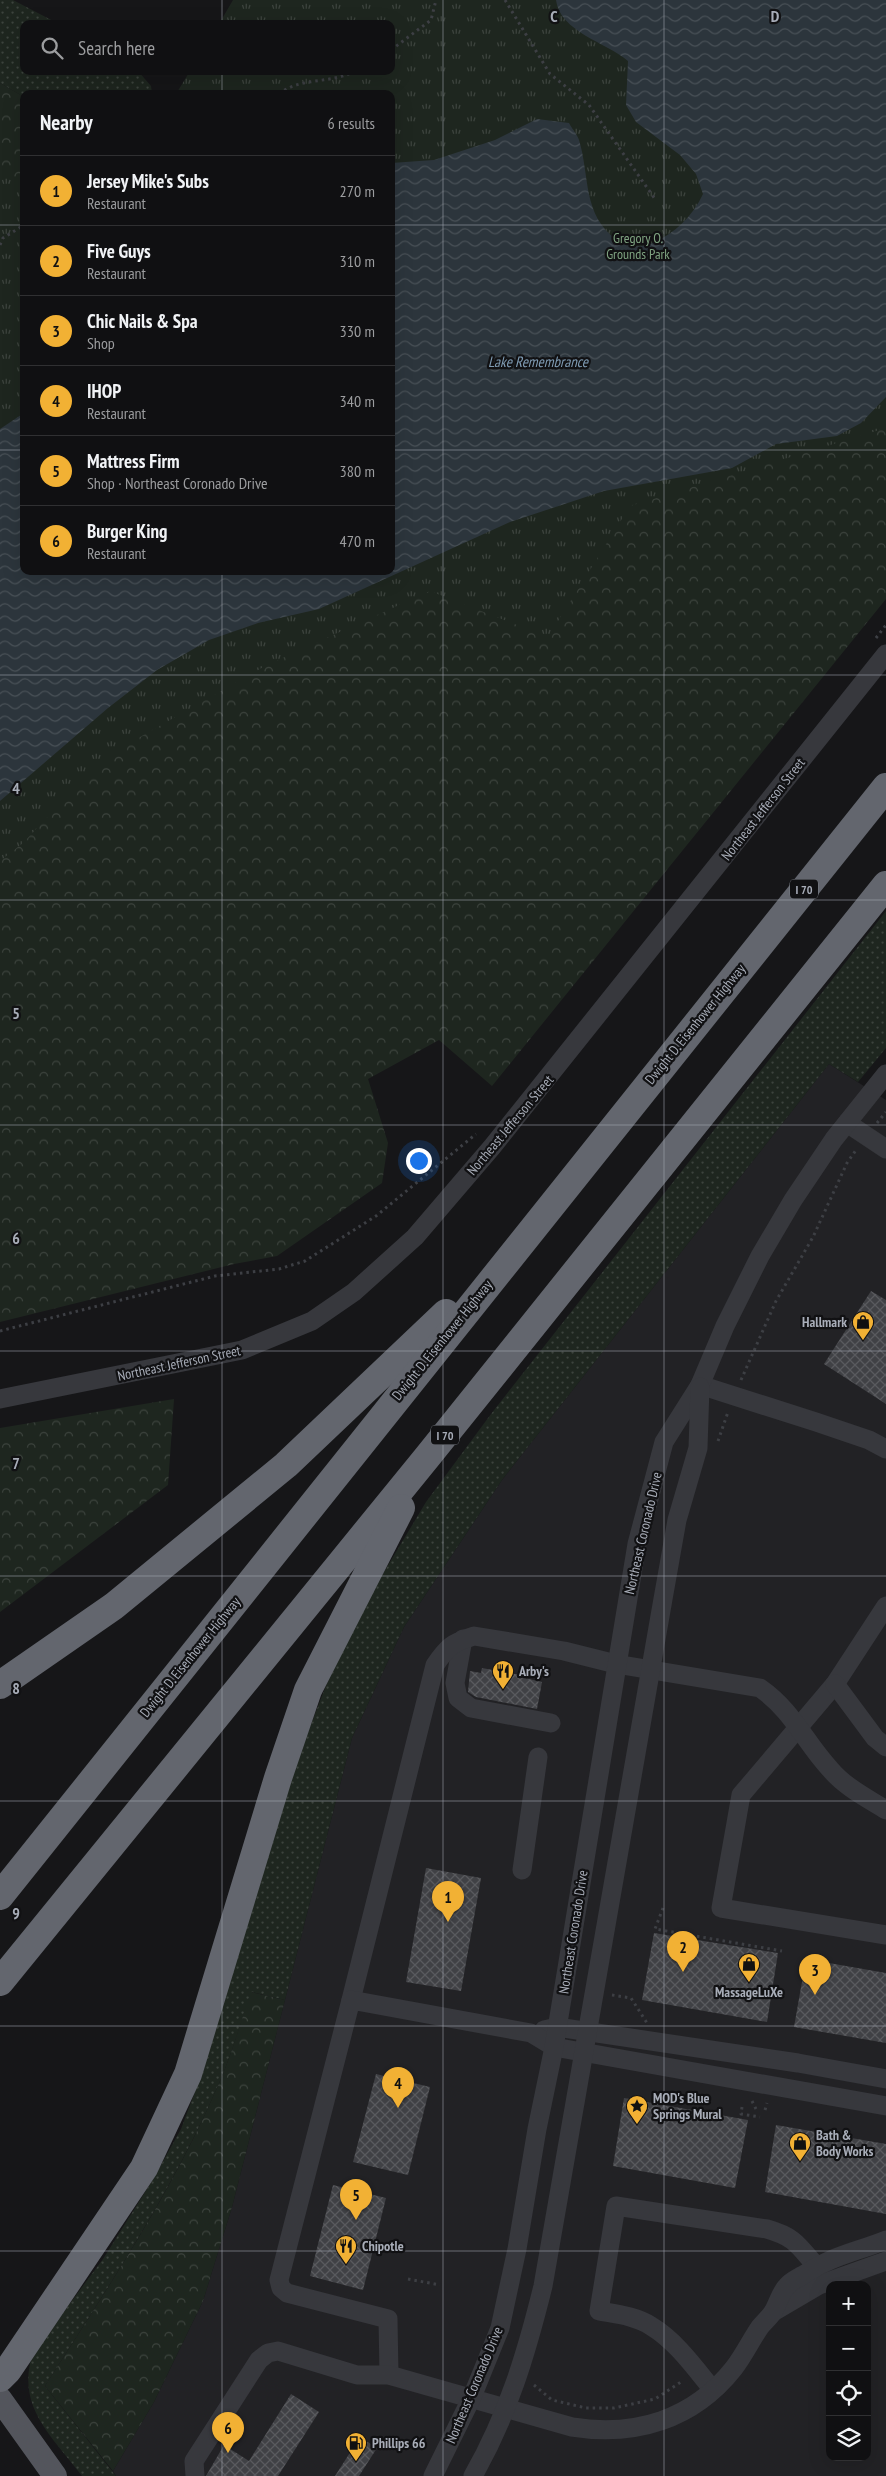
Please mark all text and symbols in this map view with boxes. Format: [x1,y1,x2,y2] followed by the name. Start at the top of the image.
[550,6,558,26] text: C
[771,6,780,26] text: D
[20,20,395,75] search box
[38,34,66,62] icon: search
[78,36,155,60] text: Search here
[40,109,93,136] text: Nearby
[328,113,375,133] text: 6 results
[87,169,209,193] text: Jersey Mike's Subs
[52,181,60,201] text: 1
[340,181,375,201] text: 270 m
[87,193,146,213] text: Restaurant
[606,229,670,263] park label: Gregory O. Grounds Park
[87,239,151,263] text: Five Guys
[52,251,60,271] text: 2
[340,251,375,271] text: 310 m
[87,263,146,283] text: Restaurant
[87,309,198,333] text: Chic Nails & Spa
[52,321,60,341] text: 3
[340,321,375,341] text: 330 m
[87,333,115,353] text: Shop
[488,352,589,371] water label: Lake Remembrance
[87,379,121,403] text: IHOP
[52,391,60,411] text: 4
[340,391,375,411] text: 340 m
[87,403,146,423] text: Restaurant
[87,449,180,473] text: Mattress Firm
[52,461,60,481] text: 5
[340,461,375,481] text: 380 m
[87,473,268,493] text: Shop · Northeast Coronado Drive
[87,519,167,543] text: Burger King
[52,531,60,551] text: 6
[340,531,375,551] text: 470 m
[87,543,146,563] text: Restaurant
[717,754,809,864] street label: Northeast Jefferson Street
[12,778,20,798] text: 4
[790,880,818,899] road number: I 70
[641,960,750,1088] street label: Dwight D. Eisenhower Highway
[12,1003,20,1023] text: 5
[463,1071,557,1179] street label: Northeast Jefferson Street
[406,1148,432,1174] your location
[12,1228,20,1248] text: 6
[388,1276,497,1404] street label: Dwight D. Eisenhower Highway
[851,1310,875,1341] shop icon: Hallmark
[802,1313,847,1331] place label: Hallmark
[116,1341,242,1385] street label: Northeast Jefferson Street
[431,1426,459,1444] road number: I 70
[12,1453,20,1473] text: 7
[620,1470,666,1596] street label: Northeast Coronado Drive
[136,1593,245,1721] street label: Dwight D. Eisenhower Highway
[491,1659,515,1690] restaurant icon: Arby's
[518,1662,549,1680] place label: Arby's
[12,1678,20,1698] text: 8
[554,1869,592,1995] street label: Northeast Coronado Drive
[432,1881,464,1922] pin: 1
[12,1903,20,1923] text: 9
[667,1931,699,1972] pin: 2
[737,1952,761,1983] shop icon: MassageLuXe
[799,1954,831,1995] pin: 3
[715,1983,783,2001] place label: MassageLuXe
[382,2067,414,2108] pin: 4
[653,2089,722,2123] place label: MOD's Blue Springs Mural
[625,2094,649,2125] place icon: MOD's Blue Springs Mural
[816,2126,874,2160] place label: Bath & Body Works
[788,2131,812,2162] shop icon: Bath & Body Works
[340,2179,372,2220] pin: 5
[334,2234,358,2265] restaurant icon: Chipotle
[362,2237,404,2255] place label: Chipotle
[826,2281,871,2461] map controls
[826,2281,871,2326] button: +
[441,2324,507,2446] street label: Northeast Coronado Drive
[826,2326,871,2371] button: −
[826,2371,871,2416] button: locate
[212,2412,244,2453] pin: 6
[826,2416,871,2461] button: layers
[344,2431,368,2462] fuel station icon: Phillips 66
[372,2434,426,2452] place label: Phillips 66

